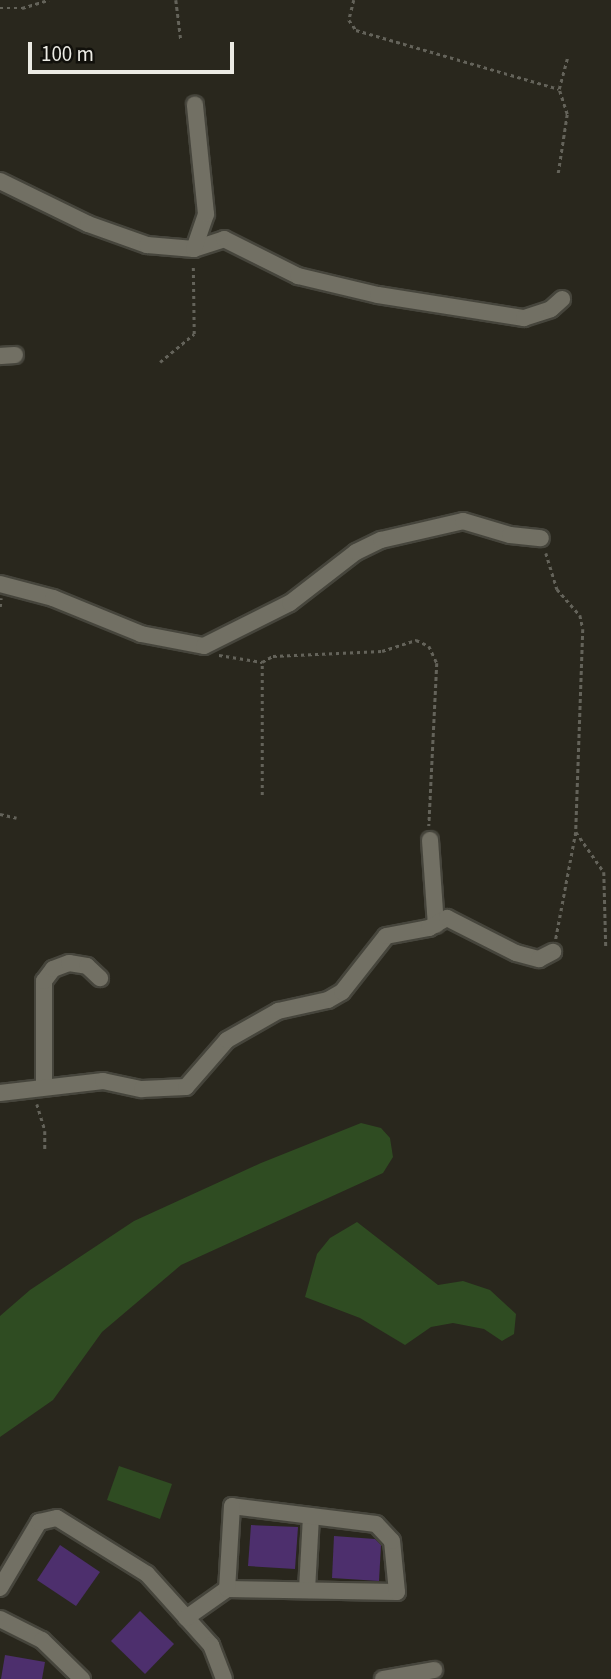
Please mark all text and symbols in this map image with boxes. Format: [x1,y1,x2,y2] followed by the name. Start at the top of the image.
[32,28,238,72] scale bar
[41,39,94,69] text: 100 m

